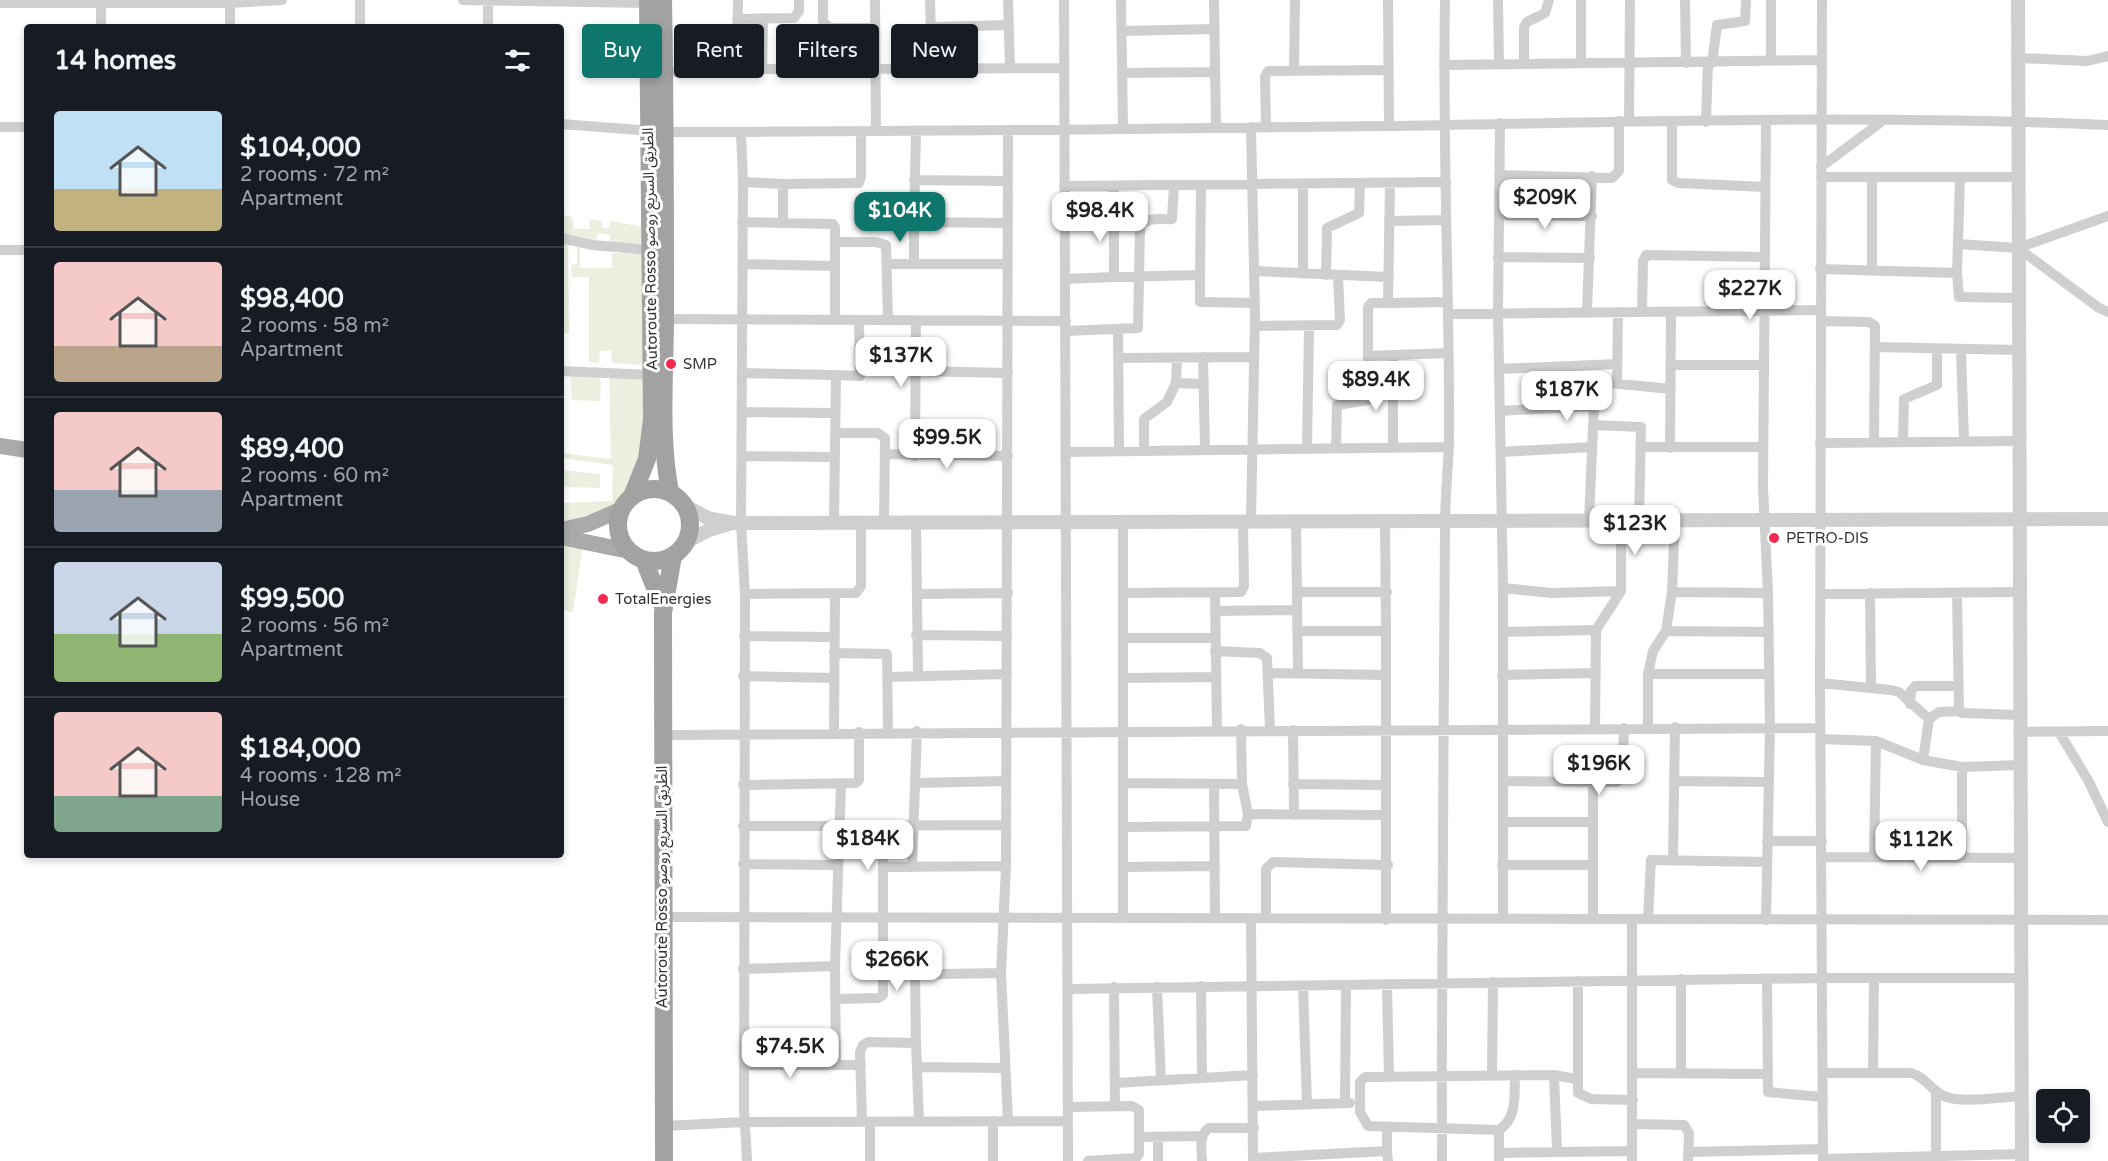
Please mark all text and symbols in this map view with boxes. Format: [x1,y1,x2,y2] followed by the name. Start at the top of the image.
[582,24,662,78] chip: Buy
[674,24,764,78] chip: Rent
[776,24,879,78] chip: Filters
[891,24,978,78] chip: New
[501,44,534,77] icon: filters
[54,45,176,76] text: 14 homes
[639,127,664,371] street label: Autoroute Rosso الطريق السريع روصو
[240,132,361,163] text: $104,000
[102,135,174,207] icon: home
[240,163,389,187] text: 2 rooms · 72 m²
[1503,179,1587,230] pin: $209K
[1513,186,1577,210] text: $209K
[240,187,343,211] text: Apartment
[858,192,942,243] pin: $104K
[1051,192,1149,243] pin: $98.4K
[868,199,932,223] text: $104K
[1066,199,1134,223] text: $98.4K
[1708,270,1792,321] pin: $227K
[1718,277,1782,301] text: $227K
[240,283,344,314] text: $98,400
[102,286,174,358] icon: home
[240,314,389,338] text: 2 rooms · 58 m²
[859,337,943,388] pin: $137K
[240,338,343,362] text: Apartment
[869,344,933,368] text: $137K
[683,355,717,373] place label: SMP
[664,357,678,371] marker: SMP
[1327,361,1425,412] pin: $89.4K
[1342,368,1410,392] text: $89.4K
[1525,371,1609,422] pin: $187K
[1535,378,1599,402] text: $187K
[898,419,996,470] pin: $99.5K
[913,426,981,450] text: $99.5K
[240,433,344,464] text: $89,400
[102,436,174,508] icon: home
[240,464,389,488] text: 2 rooms · 60 m²
[240,488,343,512] text: Apartment
[1593,505,1677,556] pin: $123K
[1603,512,1667,536] text: $123K
[1786,529,1869,547] place label: PETRO-DIS
[1767,531,1781,545] marker: PETRO-DIS
[240,583,344,614] text: $99,500
[102,586,174,658] icon: home
[615,590,711,608] place label: TotalEnergies
[596,592,610,606] marker: TotalEnergies
[240,614,389,638] text: 2 rooms · 56 m²
[240,638,343,662] text: Apartment
[240,733,361,764] text: $184,000
[102,736,174,808] icon: home
[1557,745,1641,796] pin: $196K
[1567,752,1631,776] text: $196K
[240,764,402,788] text: 4 rooms · 128 m²
[653,766,674,1008] street label: Autoroute Rosso الطريق السريع روصو
[240,788,300,812] text: House
[826,820,910,871] pin: $184K
[1879,821,1963,872] pin: $112K
[836,827,900,851] text: $184K
[1889,828,1953,852] text: $112K
[855,941,939,992] pin: $266K
[865,948,929,972] text: $266K
[741,1028,839,1079] pin: $74.5K
[756,1035,824,1059] text: $74.5K
[2036,1089,2090,1143] map controls
[2036,1089,2090,1143] button: locate

